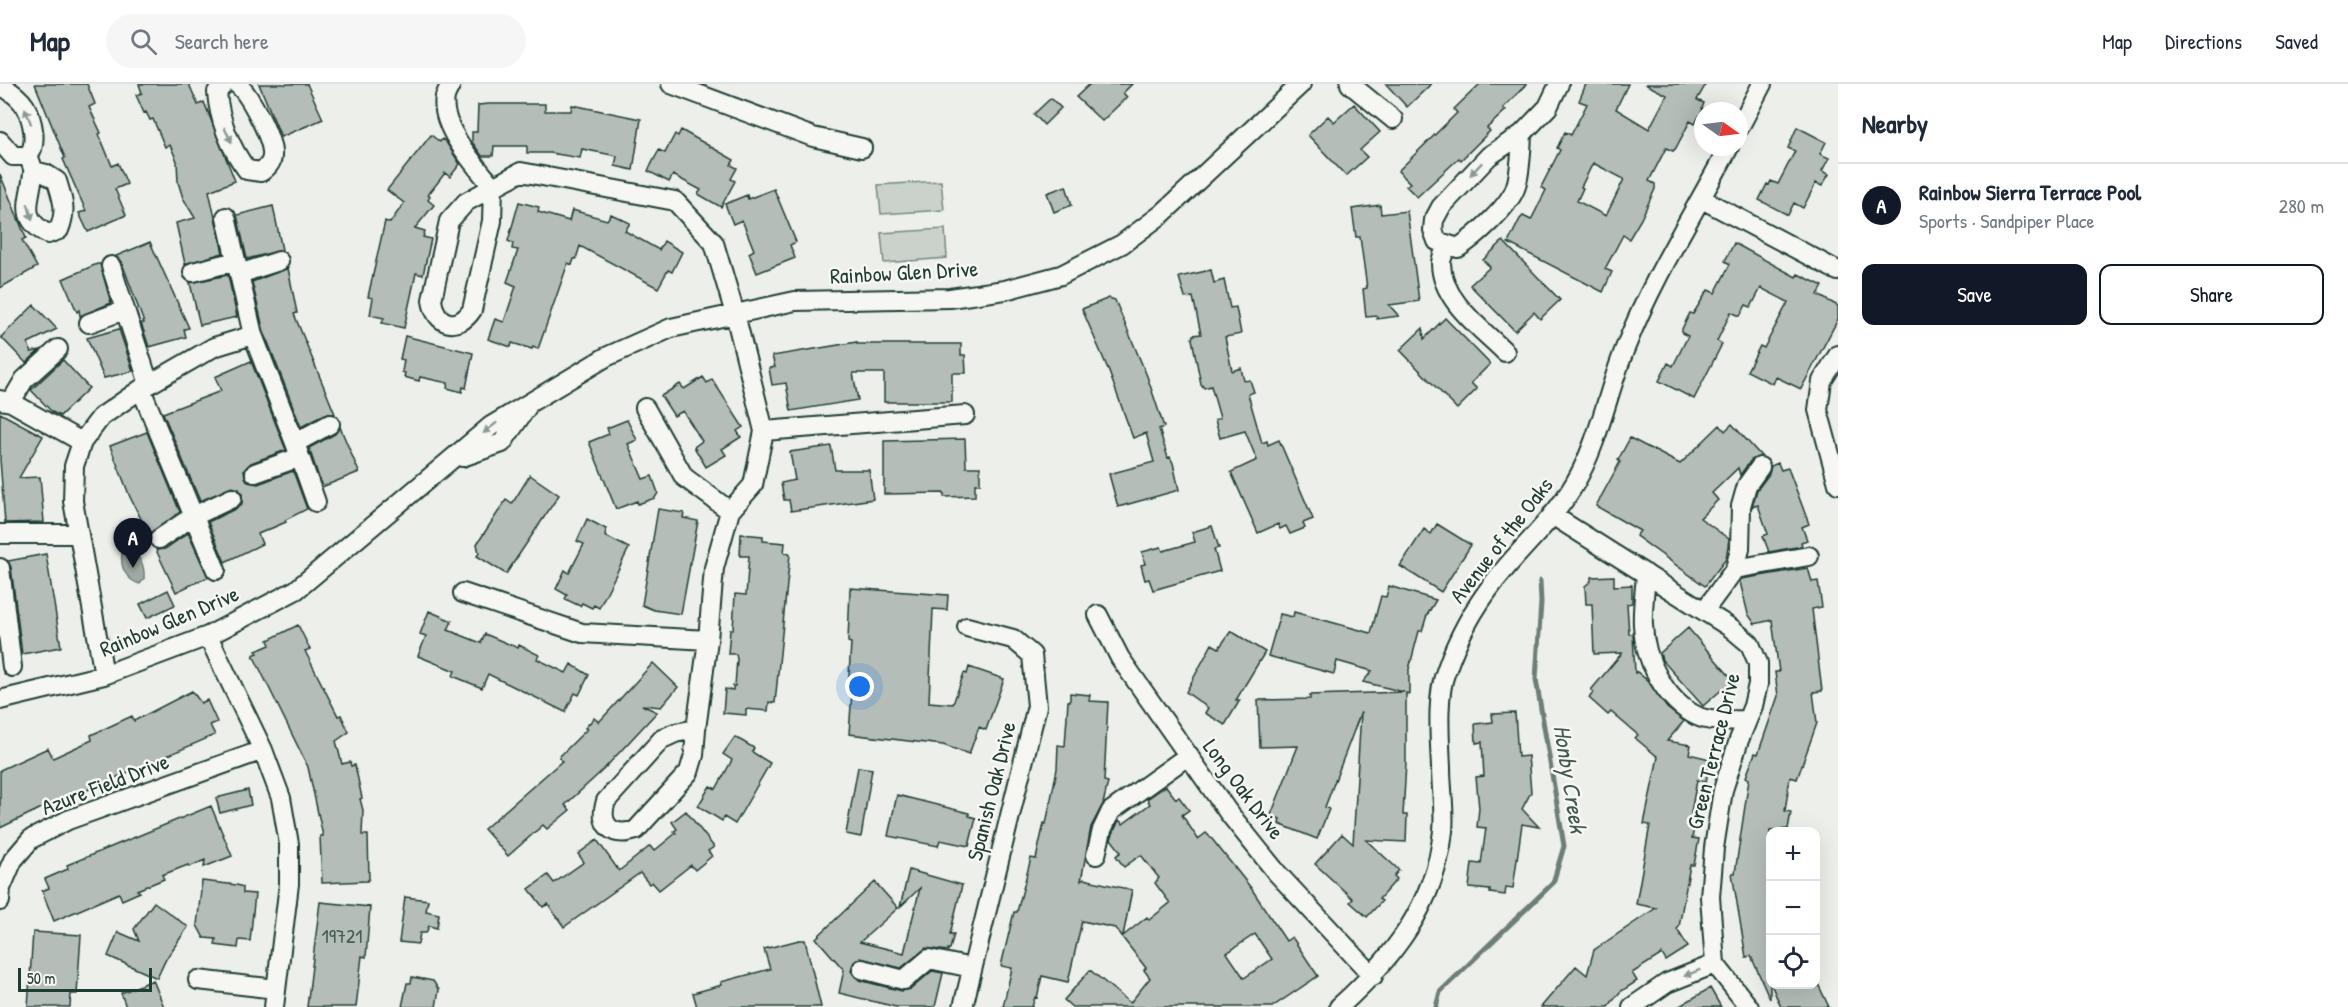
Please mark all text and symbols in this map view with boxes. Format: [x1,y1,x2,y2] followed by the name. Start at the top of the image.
[106,14,526,68] search box
[30,22,70,60] text: Map
[127,25,160,58] icon: search
[175,26,269,56] text: Search here
[2102,27,2132,56] text: Map
[2165,27,2242,56] text: Directions
[2275,27,2318,56] text: Saved
[1694,102,1748,156] north arrow
[23,106,33,124] one-way arrow
[1862,106,1928,141] text: Nearby
[223,126,232,143] one-way arrow
[1469,162,1483,177] one-way arrow
[1919,177,2141,207] text: Rainbow Sierra Terrace Pool
[1877,192,1886,219] text: A
[2279,192,2324,219] text: 280 m
[26,203,36,221] one-way arrow
[1919,207,2095,234] text: Sports · Sandpiper Place
[829,253,979,291] street label: Rainbow Glen Drive
[1862,264,2087,325] button: Save
[2099,264,2324,325] button: Share
[482,422,497,434] one-way arrow
[1442,471,1560,609] street label: Avenue of the Oaks
[114,518,152,568] pin: A
[95,578,243,664] street label: Rainbow Glen Drive
[1679,670,1747,832] street label: Green Terrace Drive
[845,672,874,701] your location
[959,718,1023,864] street label: Spanish Oak Drive
[1546,723,1596,837] water label: Honby Creek
[1196,733,1292,845] street label: Long Oak Drive
[37,746,173,822] street label: Azure Field Drive
[1766,827,1820,989] map controls
[1766,827,1820,881] button: +
[1766,881,1820,935] button: −
[321,922,363,949] house number: 19721
[1766,935,1820,989] button: locate
[18,965,152,992] scale bar
[27,967,56,989] text: 50 m
[1683,968,1701,978] one-way arrow

